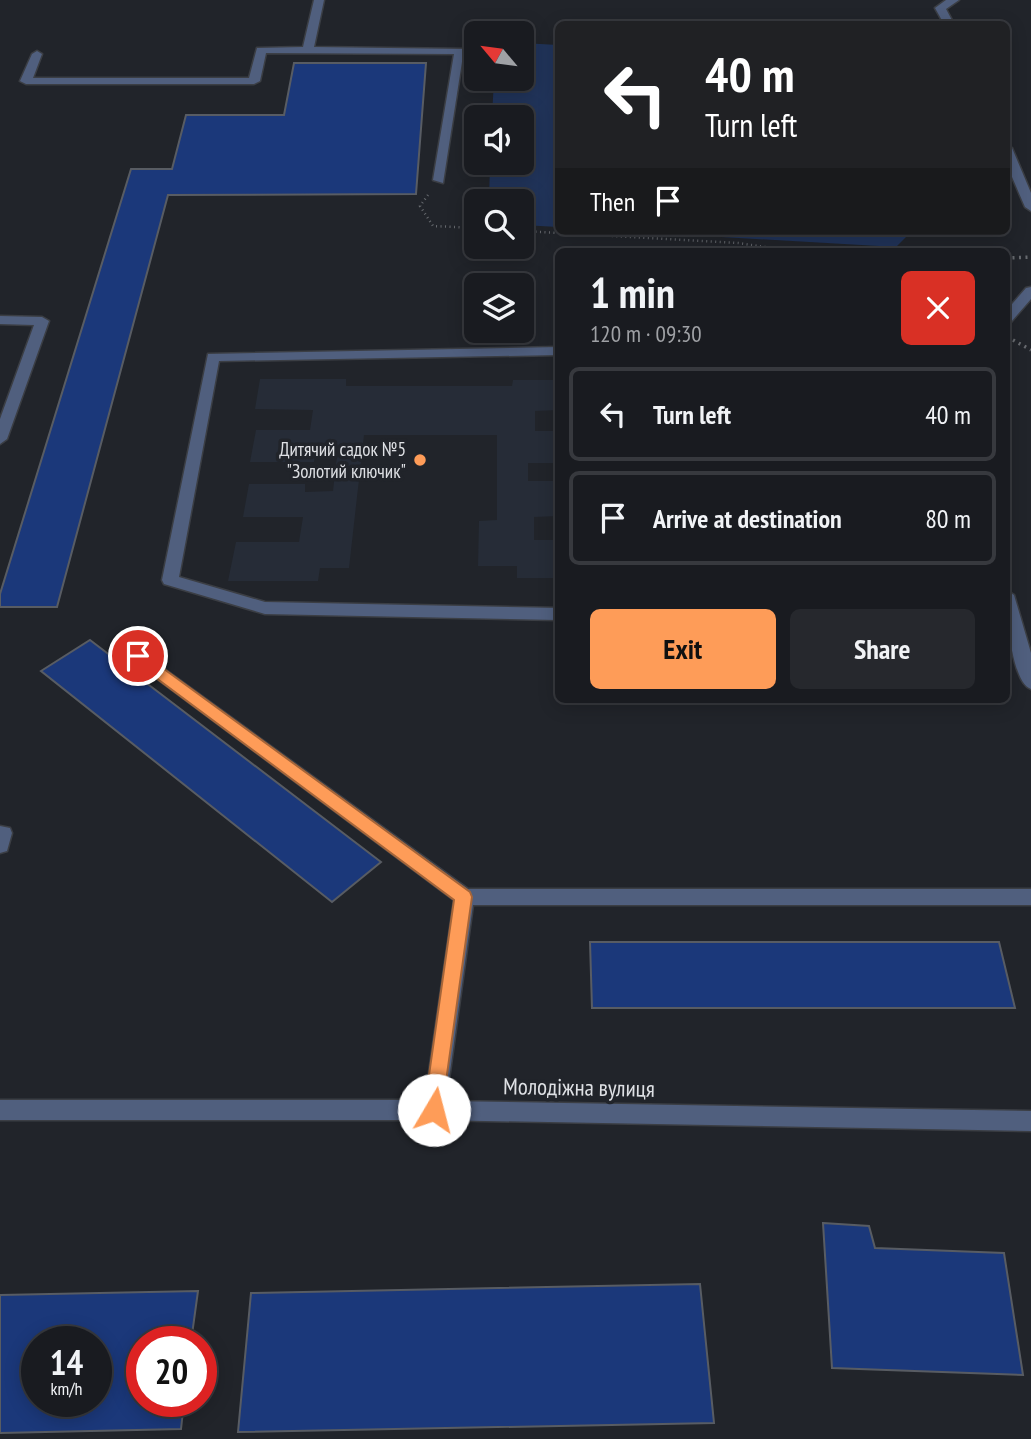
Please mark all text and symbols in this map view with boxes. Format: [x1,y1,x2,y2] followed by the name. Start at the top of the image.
[464,21,534,91] north arrow
[464,21,534,343] map controls
[705,42,794,106] text: 40 m
[590,49,681,140] icon: left
[705,104,797,146] text: Turn left
[464,105,534,175] button: sound
[649,182,687,220] icon: arrive
[590,185,635,218] text: Then
[464,189,534,259] button: search
[590,265,675,320] text: 1 min
[901,271,975,345] button: close
[464,273,534,343] button: layers
[590,319,702,348] text: 120 m · 09:30
[594,395,632,433] icon: left
[653,398,731,431] text: Turn left
[925,398,971,431] text: 40 m
[279,437,406,483] place label: Дитячий садок №5 "Золотий ключик"
[412,452,428,468] marker: Дитячий садок №5 "Золотий ключик"
[594,499,632,537] icon: arrive
[653,502,842,535] text: Arrive at destination
[925,502,971,535] text: 80 m
[590,609,776,689] button: Exit
[790,609,975,689] button: Share
[108,626,168,686] pin
[119,637,157,675] icon: arrive
[503,1071,655,1103] street label: Молодіжна вулиця
[397,1073,471,1147] position arrow
[126,1326,217,1417] speed limit sign: 20
[50,1339,83,1385] text: 14
[51,1377,82,1400] text: km/h

